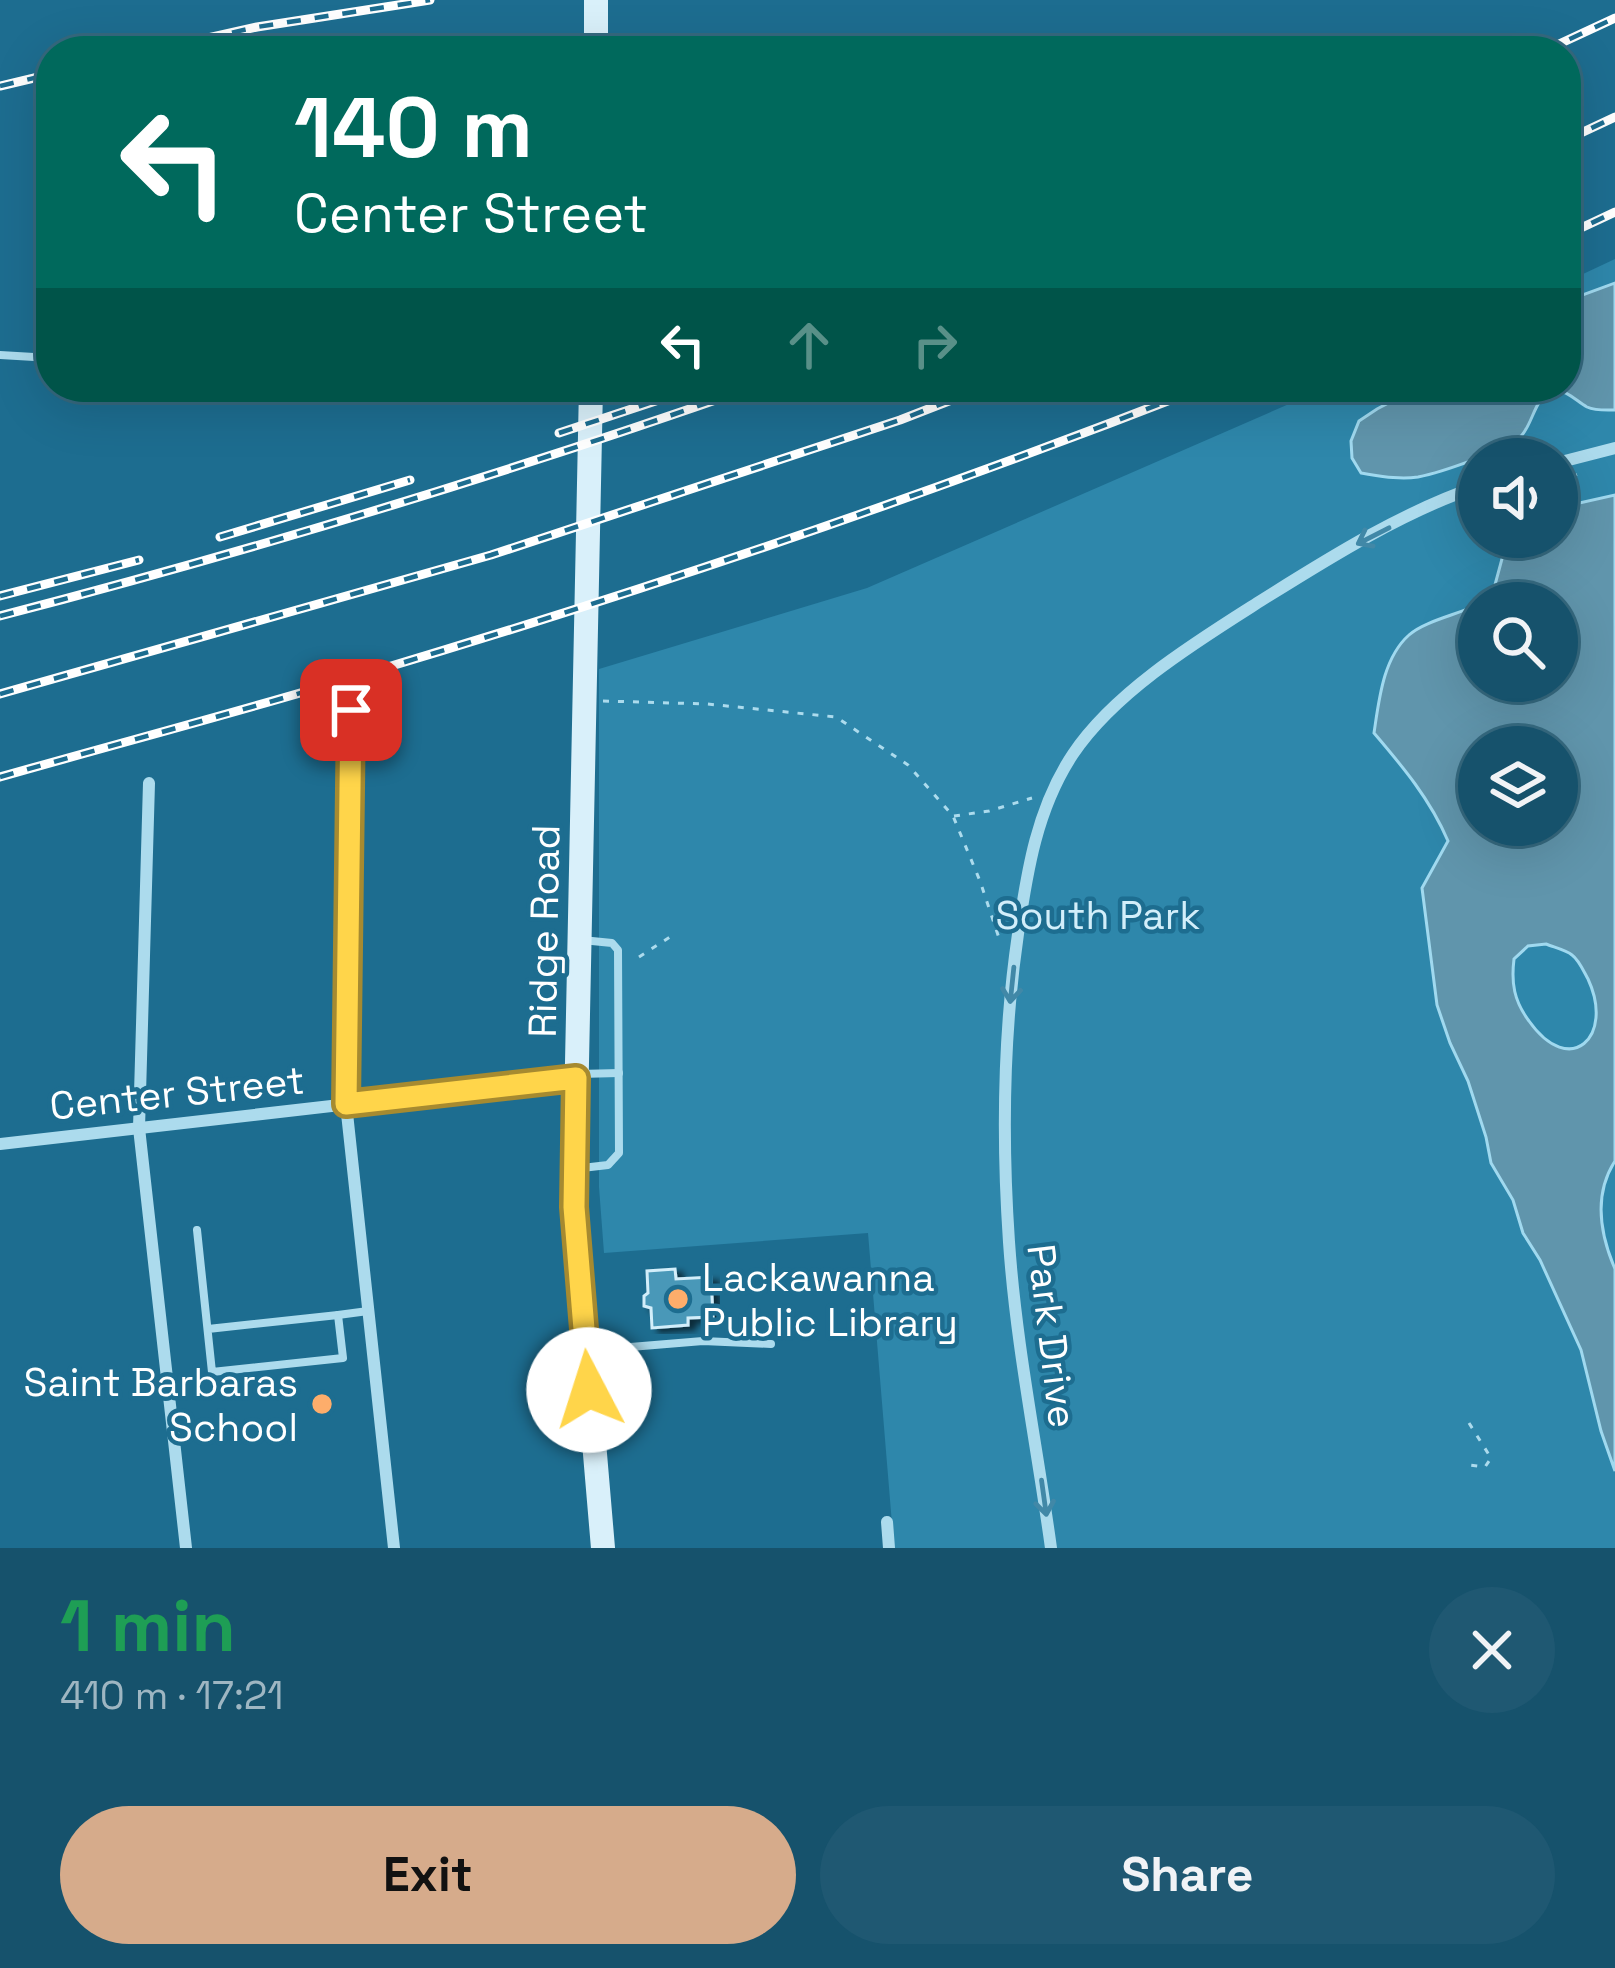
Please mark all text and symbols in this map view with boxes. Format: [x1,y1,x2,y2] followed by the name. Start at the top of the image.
[294,74,533,182] text: 140 m
[96,84,252,240] icon: left
[294,179,648,248] text: Center Street
[650,312,716,378] icon: left
[776,312,842,378] icon: ahead
[902,312,968,378] icon: right
[1458,438,1578,846] map controls
[1458,438,1578,558] button: sound
[1356,525,1391,548] one-way arrow
[1458,582,1578,702] button: search
[300,659,402,761] pin
[318,677,384,743] icon: arrive
[1458,726,1578,846] button: layers
[518,824,570,1038] street label: Ridge Road
[996,891,1200,940] park label: South Park
[1000,965,1022,1004] one-way arrow
[47,1055,307,1131] street label: Center Street
[1016,1241,1088,1431] street label: Park Drive
[702,1253,958,1347] place label: Lackawanna Public Library
[665,1286,691,1312] marker: Lackawanna Public Library
[526,1327,652,1453] position arrow
[23,1358,298,1452] place label: Saint Barbaras School
[309,1391,335,1417] marker: Saint Barbaras School
[1033,1478,1056,1517] one-way arrow
[60,1580,236,1672] text: 1 min
[1429,1587,1555,1713] button: close
[60,1671,284,1720] text: 410 m · 17:21
[60,1806,796,1944] button: Exit
[820,1806,1555,1944] button: Share

